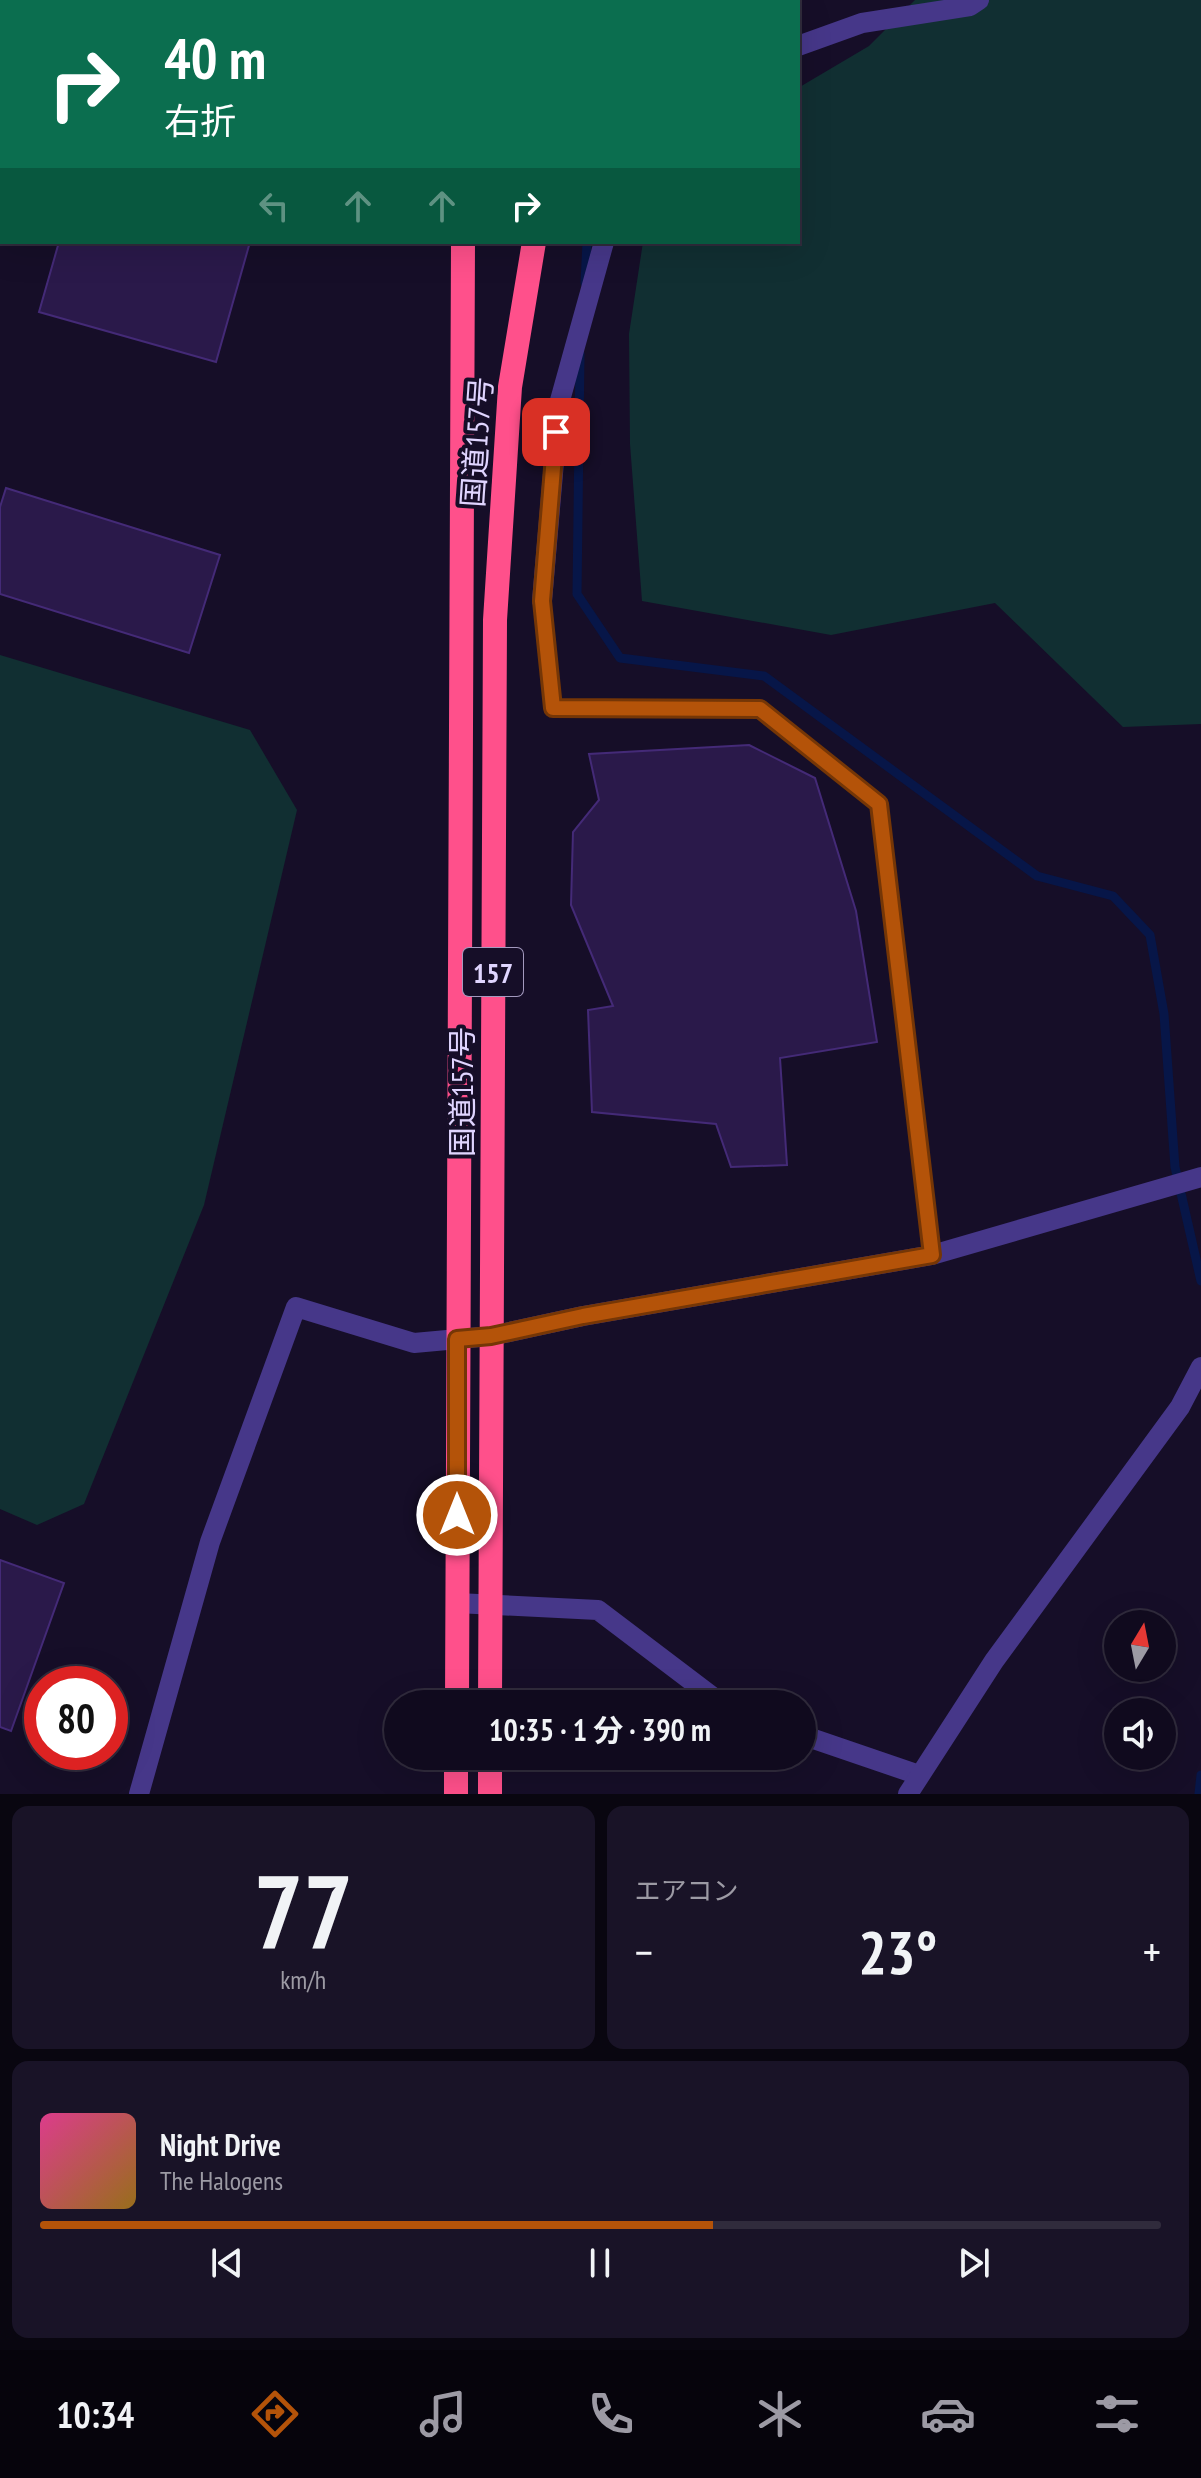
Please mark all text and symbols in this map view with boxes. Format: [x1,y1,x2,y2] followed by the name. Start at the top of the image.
[164,22,266,94] text: 40 m
[32,32,136,136] icon: right
[164,97,236,144] text: 右折
[252,184,296,228] icon: left
[336,184,380,228] icon: ahead
[420,184,464,228] icon: ahead
[504,184,548,228] icon: right
[452,376,500,508] street label: 国道157号
[522,398,590,466] pin
[534,410,578,454] icon: arrive
[463,948,523,996] road number: 157
[442,1027,481,1157] street label: 国道157号
[415,1473,499,1557] position arrow
[1104,1610,1176,1682] north arrow
[1104,1610,1176,1770] map controls
[24,1666,128,1770] speed limit sign: 80
[1104,1698,1176,1770] button: sound
[489,1710,711,1749] text: 10:35 · 1 分 · 390 m
[254,1843,353,1978] text: 77
[635,1874,739,1907] text: エアコン
[858,1913,937,1991] text: 23°
[635,1923,653,1980] text: −
[1143,1923,1161,1980] text: +
[280,1963,326,1996] text: km/h
[160,2125,281,2164] text: Night Drive
[160,2164,283,2197] text: The Halogens
[205,2241,249,2285] icon: previous
[578,2241,622,2285] icon: pause
[952,2241,996,2285] icon: next
[247,2386,303,2442] icon: directions
[415,2386,471,2442] icon: music
[583,2386,639,2442] icon: phone
[752,2386,808,2442] icon: climate
[920,2386,976,2442] icon: car
[1089,2386,1145,2442] icon: filters
[56,2391,134,2438] text: 10:34

